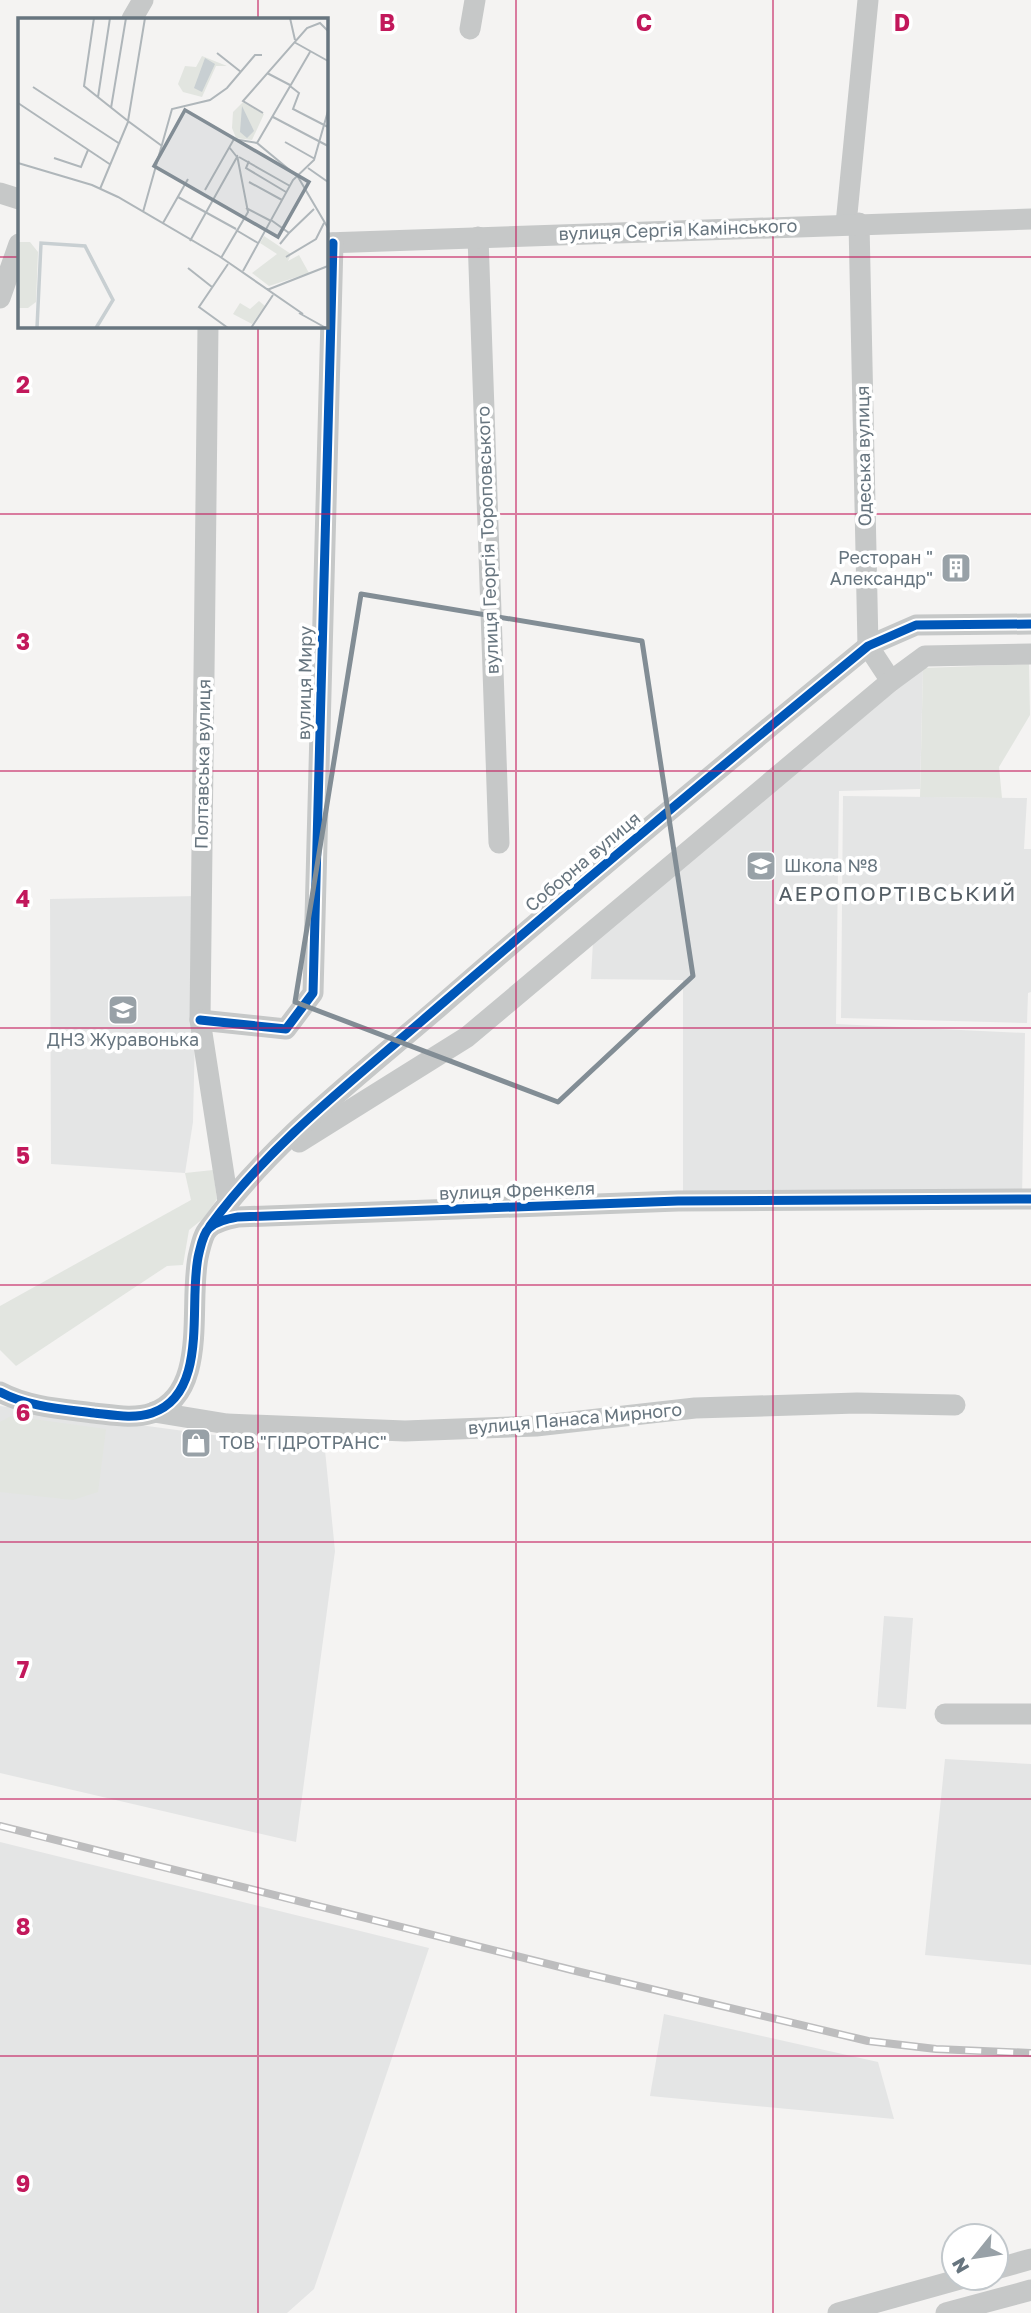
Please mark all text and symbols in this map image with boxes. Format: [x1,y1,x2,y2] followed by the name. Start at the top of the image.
[379,8,395,36] text: B
[636,8,652,36] text: C
[894,8,910,36] text: D
[18,18,327,327] inset map
[558,214,798,244] street label: вулиця Сергія Камінського
[16,370,30,398] text: 2
[851,385,875,527] street label: Одеська вулиця
[471,406,503,675] street label: вулиця Георгія Тороповського
[830,546,933,589] place label: Ресторан " Александр"
[939,551,973,585] building icon: Ресторан " Александр"
[292,626,316,740] street label: вулиця Миру
[16,627,30,655] text: 3
[190,679,214,849] street label: Полтавська вулиця
[520,807,645,916] street label: Соборна вулиця
[744,849,778,883] school or university icon: Школа №8
[784,854,878,876] place label: Школа №8
[778,880,1018,906] district label: АЕРОПОРТІВСЬКИЙ
[16,884,30,912] text: 4
[106,993,140,1027] school or university icon: ДНЗ Журавонька
[47,1028,199,1050] place label: ДНЗ Журавонька
[16,1141,30,1169] text: 5
[439,1176,595,1204] street label: вулиця Френкеля
[16,1398,30,1426] text: 6
[467,1398,683,1438] street label: вулиця Панаса Мирного
[179,1426,213,1460] shop icon: ТОВ "ГІДРОТРАНС"
[219,1431,387,1453] place label: ТОВ "ГІДРОТРАНС"
[17,1655,29,1683] text: 7
[16,1912,30,1940] text: 8
[16,2169,30,2197] text: 9
[940,2222,1010,2292] north arrow
[946,2254,973,2278] text: N

